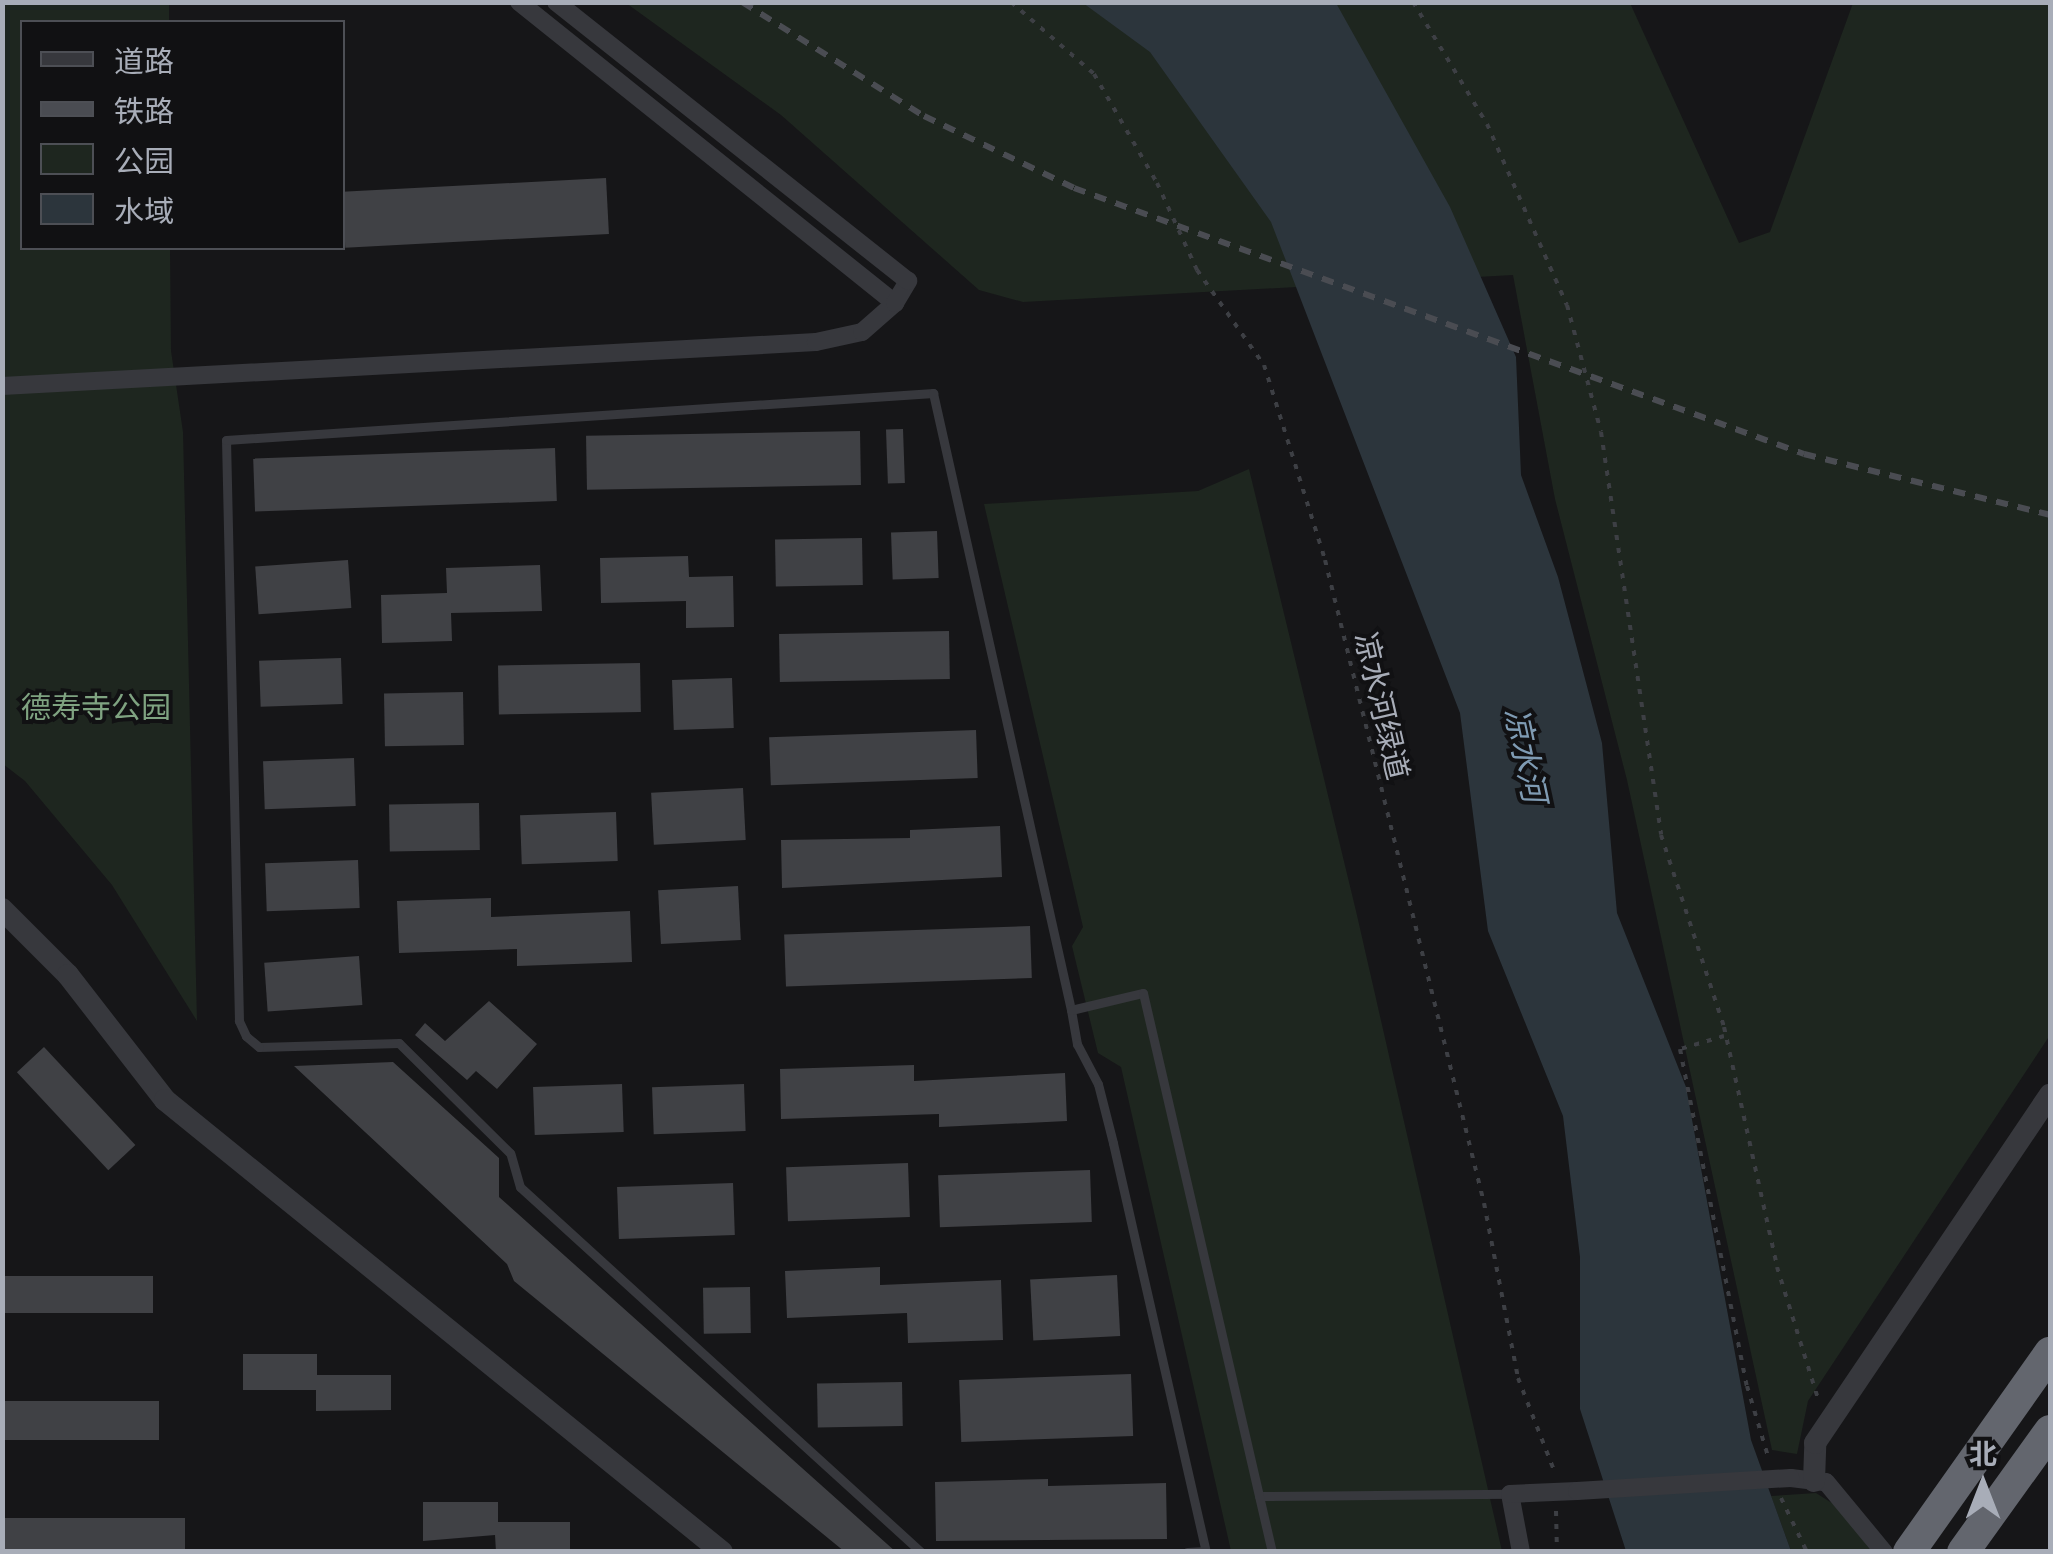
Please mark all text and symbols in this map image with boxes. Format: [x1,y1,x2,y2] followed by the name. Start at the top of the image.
[20,20,345,250] legend
[114,44,174,78] text: 道路
[114,94,174,128] text: 铁路
[114,144,174,178] text: 公园
[114,194,174,228] text: 水域
[1348,629,1416,783] street label: 凉水河绿道
[21,689,171,725] park label: 德寿寺公园
[1496,704,1554,806] water label: 凉水河
[1933,1434,2033,1534] north arrow
[1969,1438,1997,1470] text: 北

